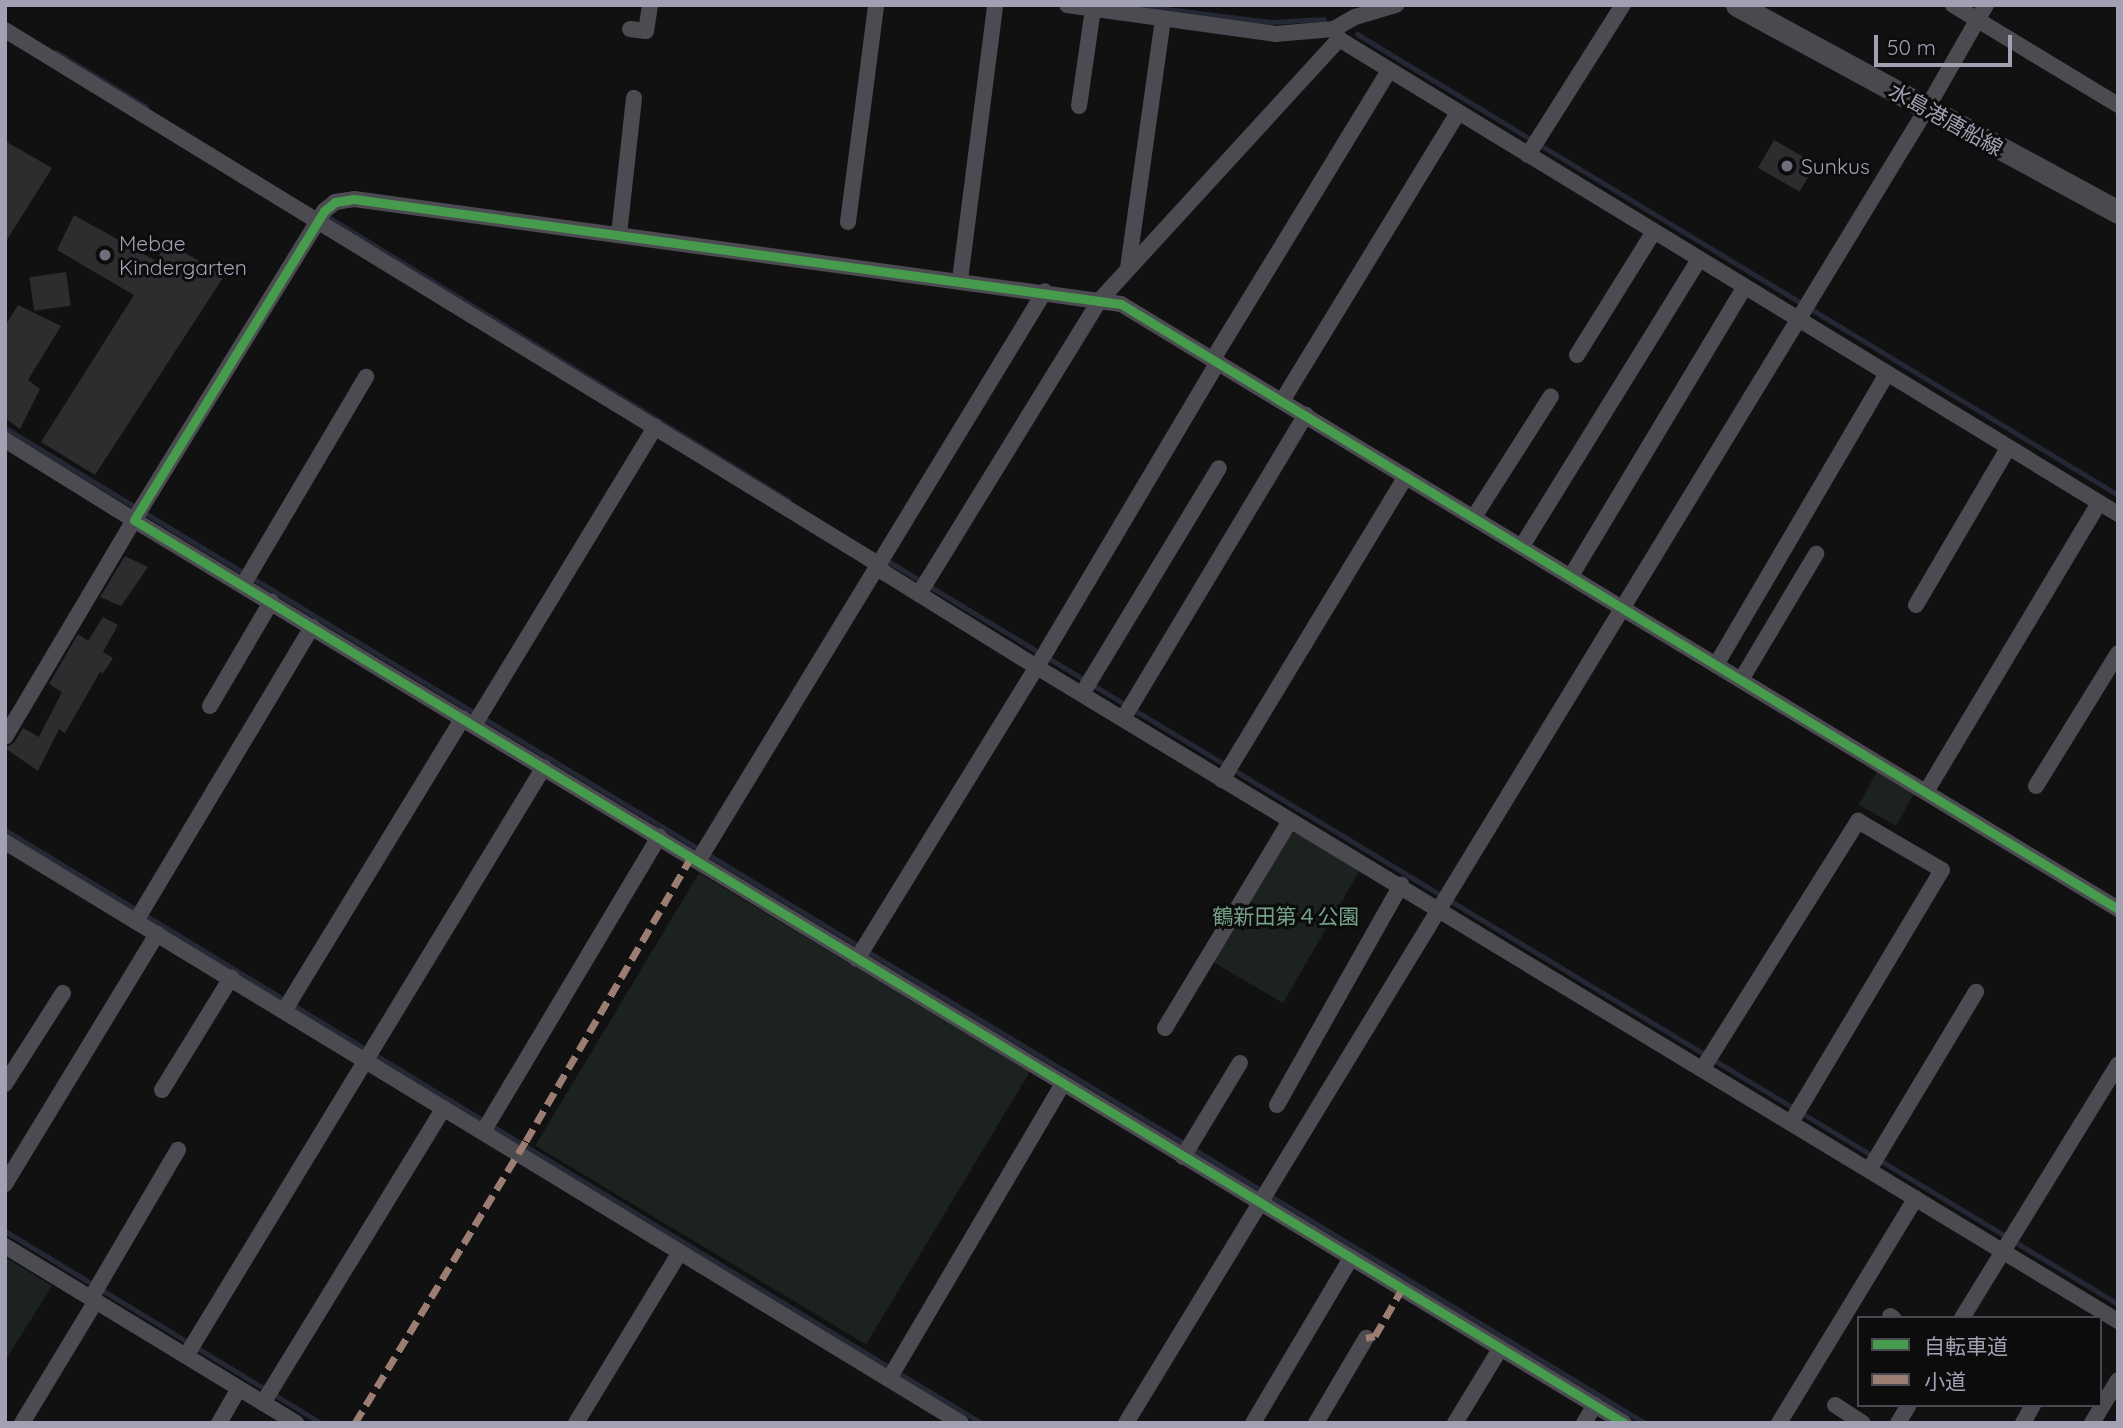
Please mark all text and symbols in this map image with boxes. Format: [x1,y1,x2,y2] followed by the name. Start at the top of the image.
[1878,21,2016,65] scale bar
[1887,34,1936,60] text: 50 m
[1885,77,2007,161] street label: 水島港唐船線
[1801,153,1870,179] place label: Sunkus
[1779,158,1795,174] marker: Sunkus
[119,230,247,280] place label: Mebae Kindergarten
[97,247,113,263] marker: Mebae Kindergarten
[1213,903,1359,929] park label: 鶴新田第４公園
[1857,1316,2102,1407] legend
[1924,1333,2008,1359] text: 自転車道
[1924,1368,1966,1394] text: 小道

